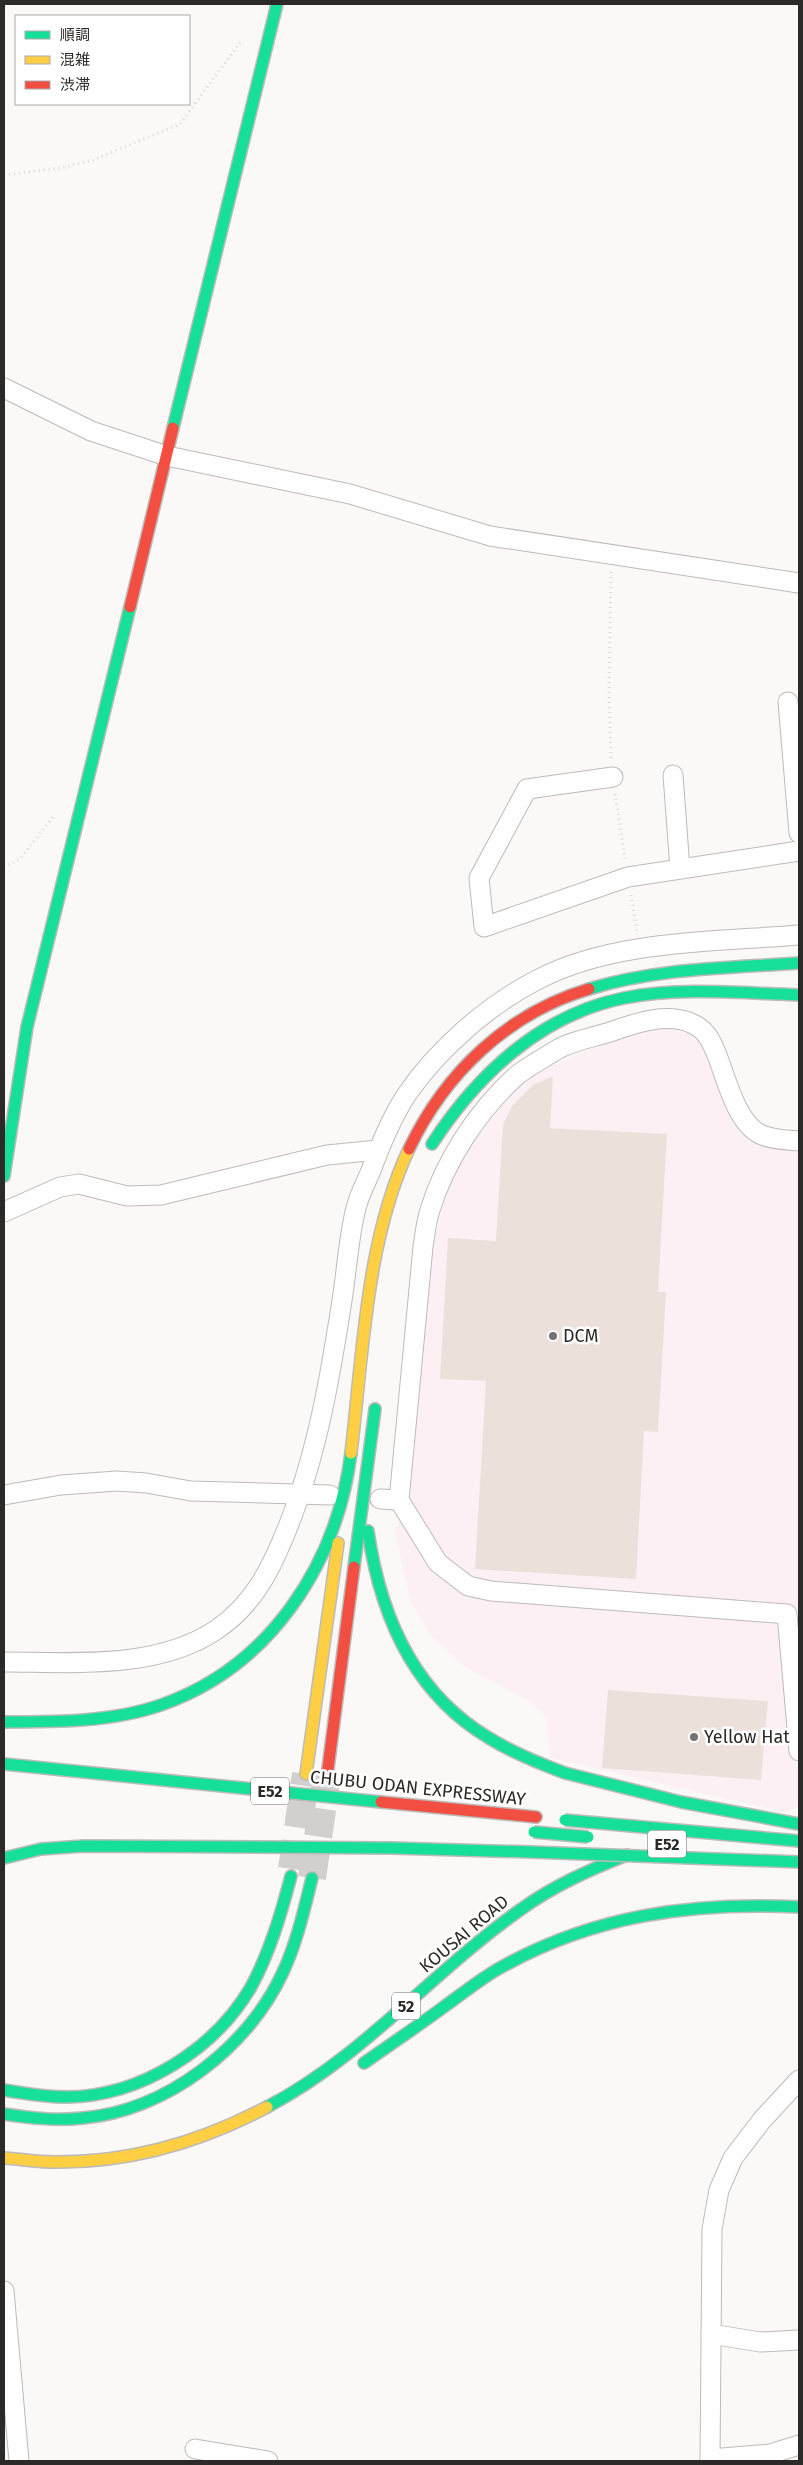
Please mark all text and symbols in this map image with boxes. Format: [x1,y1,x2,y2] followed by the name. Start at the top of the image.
[15,15,190,105] legend
[60,26,90,44] text: 順調
[60,51,90,69] text: 混雑
[60,76,90,94] text: 渋滞
[563,1325,599,1347] place label: DCM
[547,1330,559,1342] marker: DCM
[704,1726,790,1748] place label: Yellow Hat
[688,1731,700,1743] marker: Yellow Hat
[309,1766,527,1810] street label: CHUBU ODAN EXPRESSWAY
[251,1778,289,1804] road number: E52
[648,1830,686,1858] road number: E52
[415,1890,513,1978] street label: KOUSAI ROAD
[392,1992,420,2020] road number: 52

